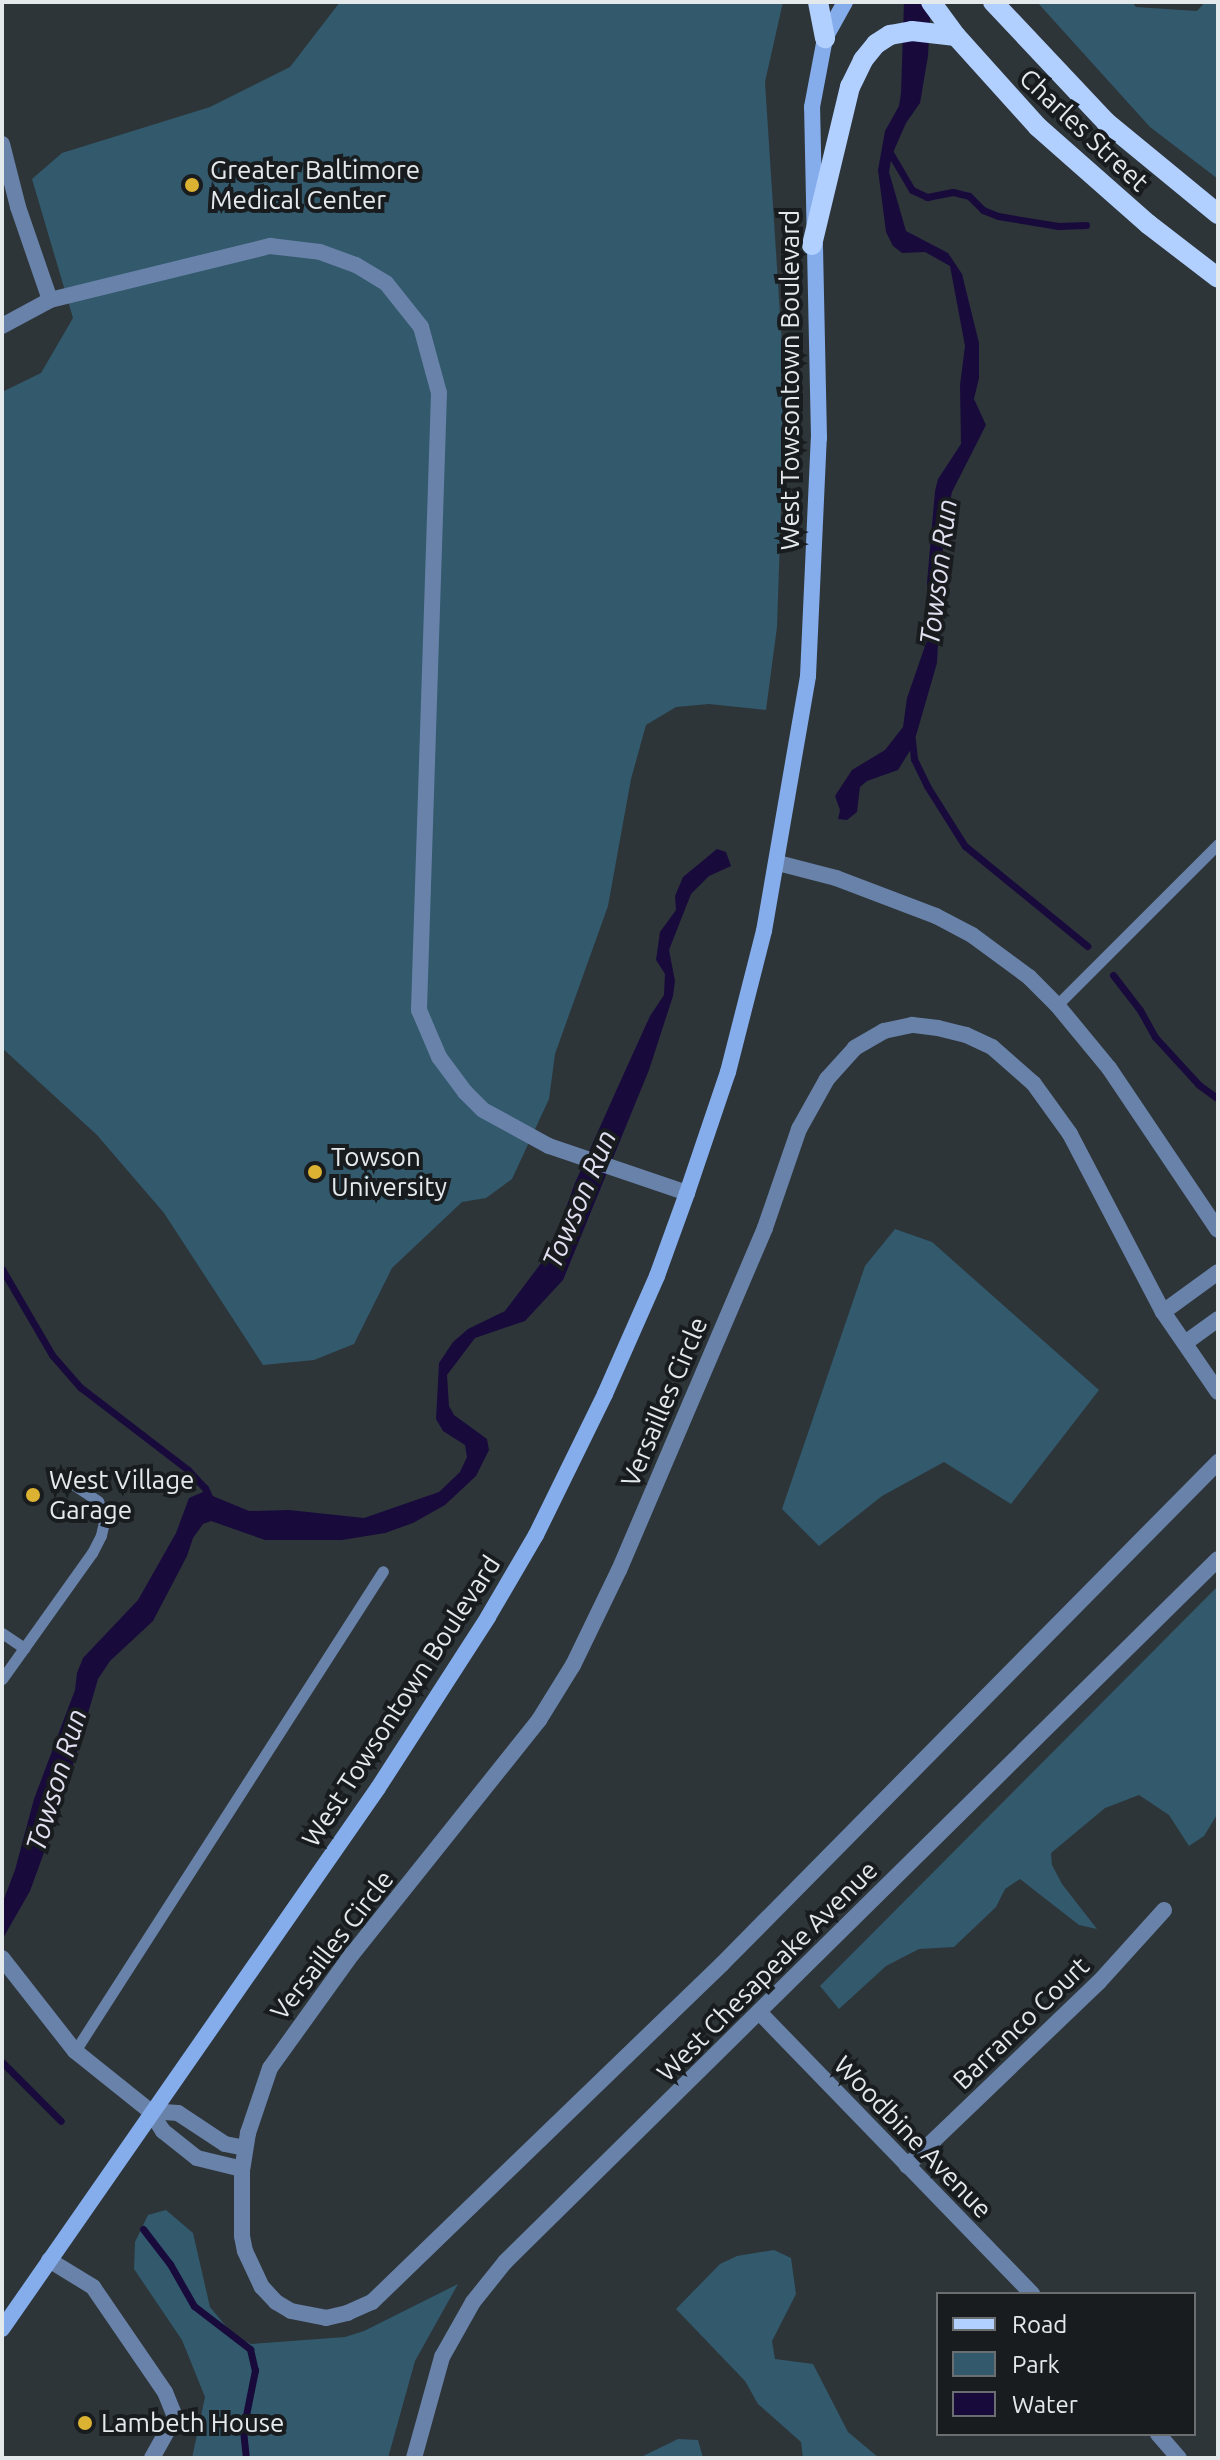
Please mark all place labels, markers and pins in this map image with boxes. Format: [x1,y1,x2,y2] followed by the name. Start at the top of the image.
[210,154,420,216] place label: Greater Baltimore Medical Center
[181,174,203,196] marker: Greater Baltimore Medical Center
[331,1141,447,1202] place label: Towson University
[306,1163,324,1181] marker: Towson University
[49,1464,194,1526] place label: West Village Garage
[24,1486,42,1504] marker: West Village Garage
[101,2407,284,2439] place label: Lambeth House
[76,2414,94,2432] marker: Lambeth House

